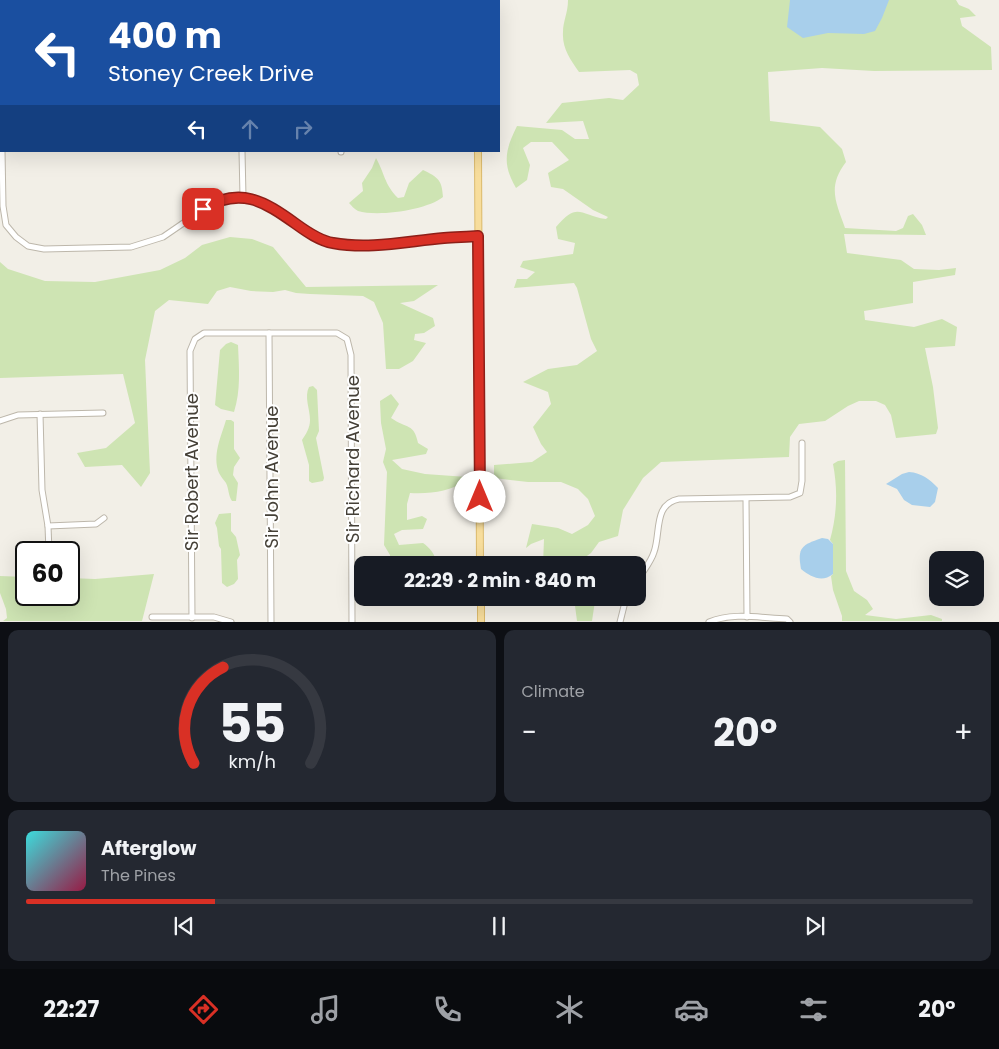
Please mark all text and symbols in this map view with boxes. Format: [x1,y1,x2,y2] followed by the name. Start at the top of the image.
[108,11,222,60] text: 400 m
[25,20,90,85] icon: left
[108,58,314,89] text: Stoney Creek Drive
[183,115,211,143] icon: left
[236,115,264,143] icon: ahead
[289,115,317,143] icon: right
[182,188,224,230] pin
[189,195,217,223] icon: arrive
[340,375,365,543] street label: Sir Richard Avenue
[179,393,204,551] street label: Sir Robert Avenue
[259,405,284,549] street label: Sir John Avenue
[453,470,505,522] position arrow
[15,541,80,606] speed limit sign: 60
[929,551,984,606] map controls
[929,551,984,606] button: layers
[404,567,596,594] text: 22:29 · 2 min · 840 m
[522,680,585,703] text: Climate
[218,687,286,760] text: 55
[713,706,777,759] text: 20°
[522,713,537,752] text: −
[954,713,973,752] text: +
[228,749,276,774] text: km/h
[101,835,196,862] text: Afterglow
[101,864,176,887] text: The Pines
[170,912,198,940] icon: previous
[485,912,513,940] icon: pause
[801,912,829,940] icon: next
[186,992,221,1027] icon: directions
[308,992,343,1027] icon: music
[430,992,465,1027] icon: phone
[552,992,587,1027] icon: climate
[674,992,709,1027] icon: car
[796,992,831,1027] icon: filters
[44,994,99,1025] text: 22:27
[918,994,955,1025] text: 20°

